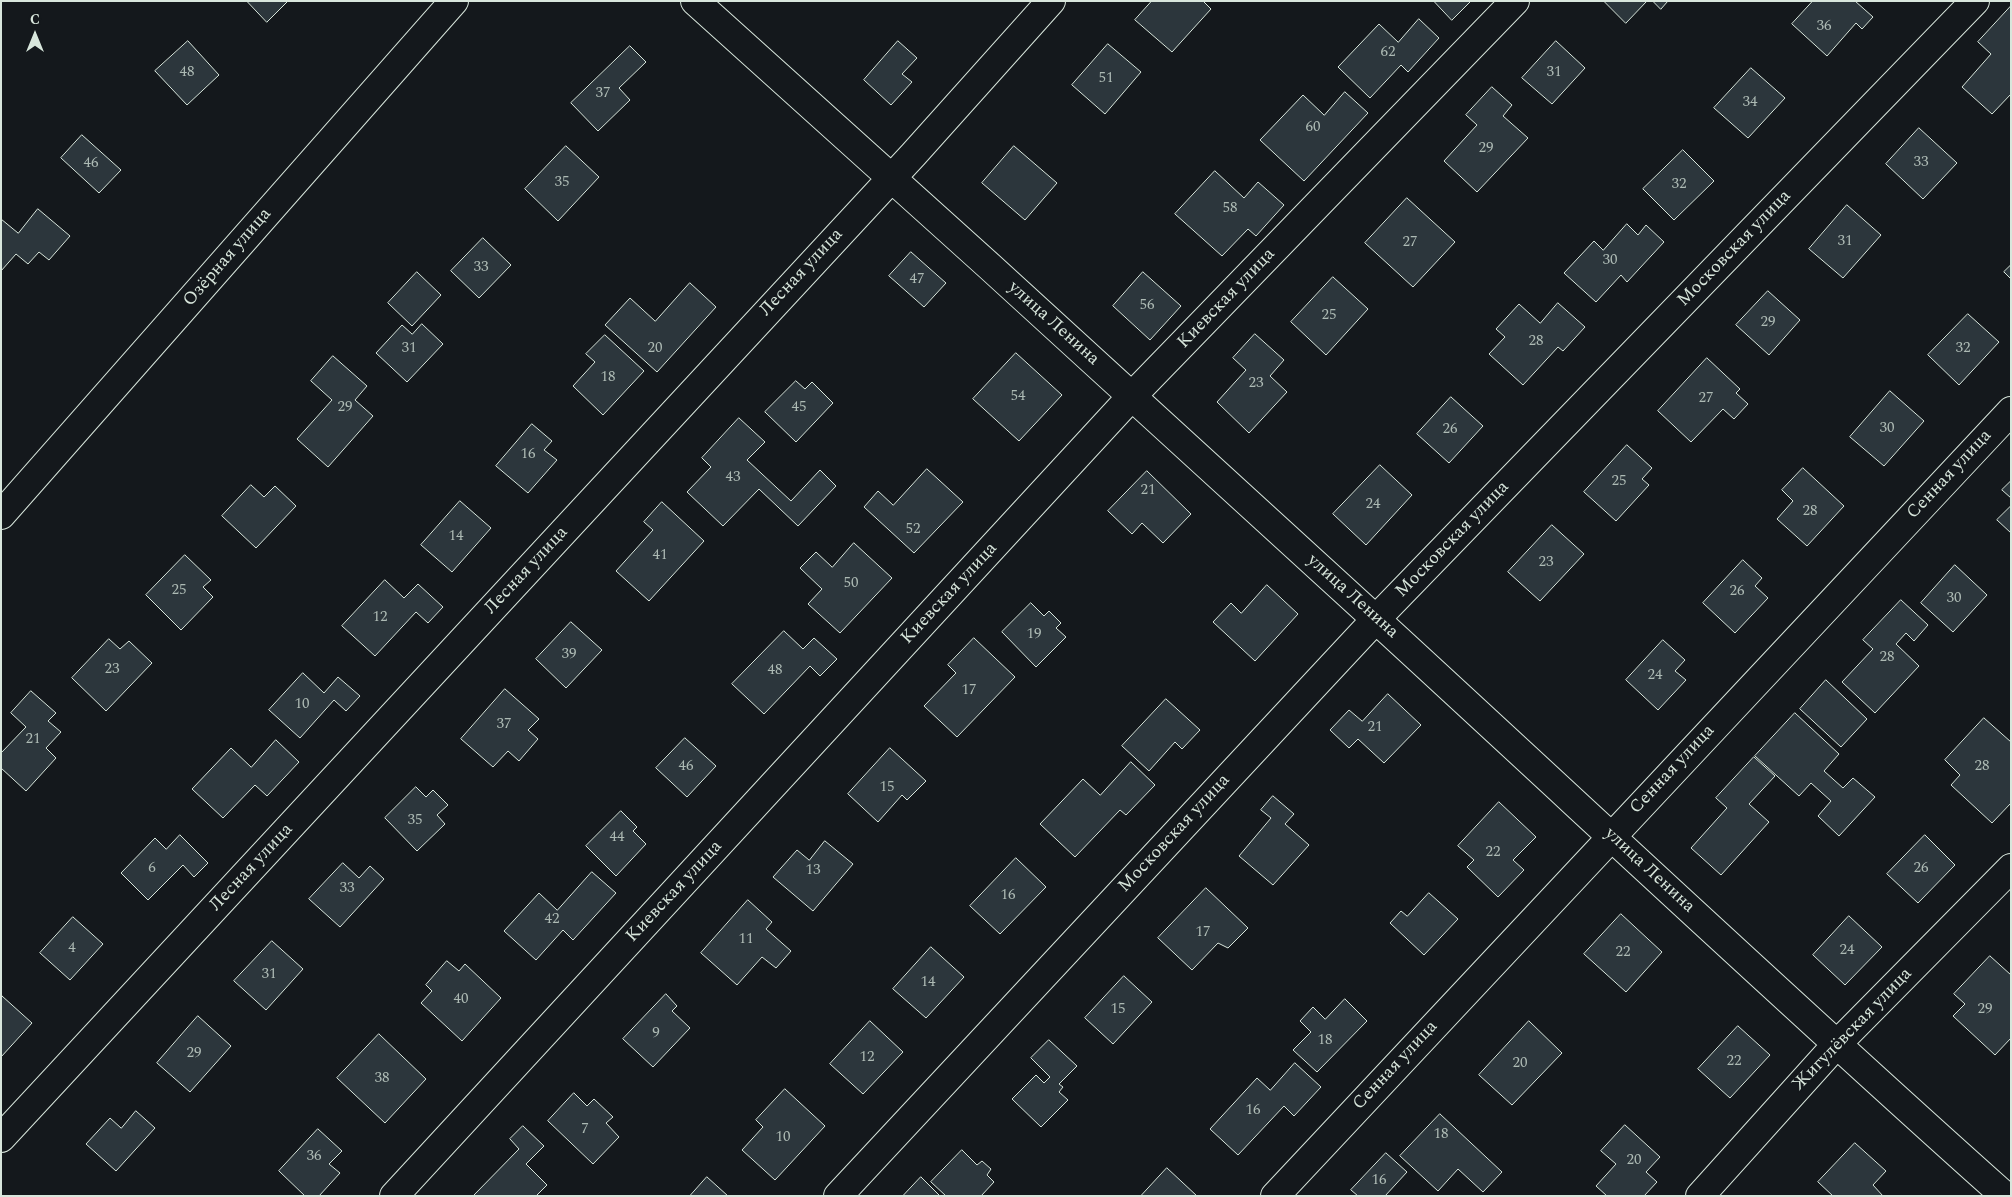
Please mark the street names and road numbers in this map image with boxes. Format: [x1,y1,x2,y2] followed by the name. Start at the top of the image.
[1674,186,1796,312] street label: Московская улица
[179,204,277,312] street label: Озёрная улица
[756,225,848,321] street label: Лесная улица
[1174,244,1280,354] street label: Киевская улица
[1003,277,1103,371] street label: улица Ленина
[1903,426,1997,524] street label: Сенная улица
[1392,477,1514,603] street label: Московская улица
[481,523,573,619] street label: Лесная улица
[897,539,1003,649] street label: Киевская улица
[1302,550,1402,644] street label: улица Ленина
[1626,721,1720,819] street label: Сенная улица
[1115,770,1235,898] street label: Московская улица
[206,820,298,916] street label: Лесная улица
[1599,824,1699,918] street label: улица Ленина
[622,837,728,947] street label: Киевская улица
[1789,964,1917,1096] street label: Жигулёвская улица
[1349,1017,1443,1115] street label: Сенная улица

